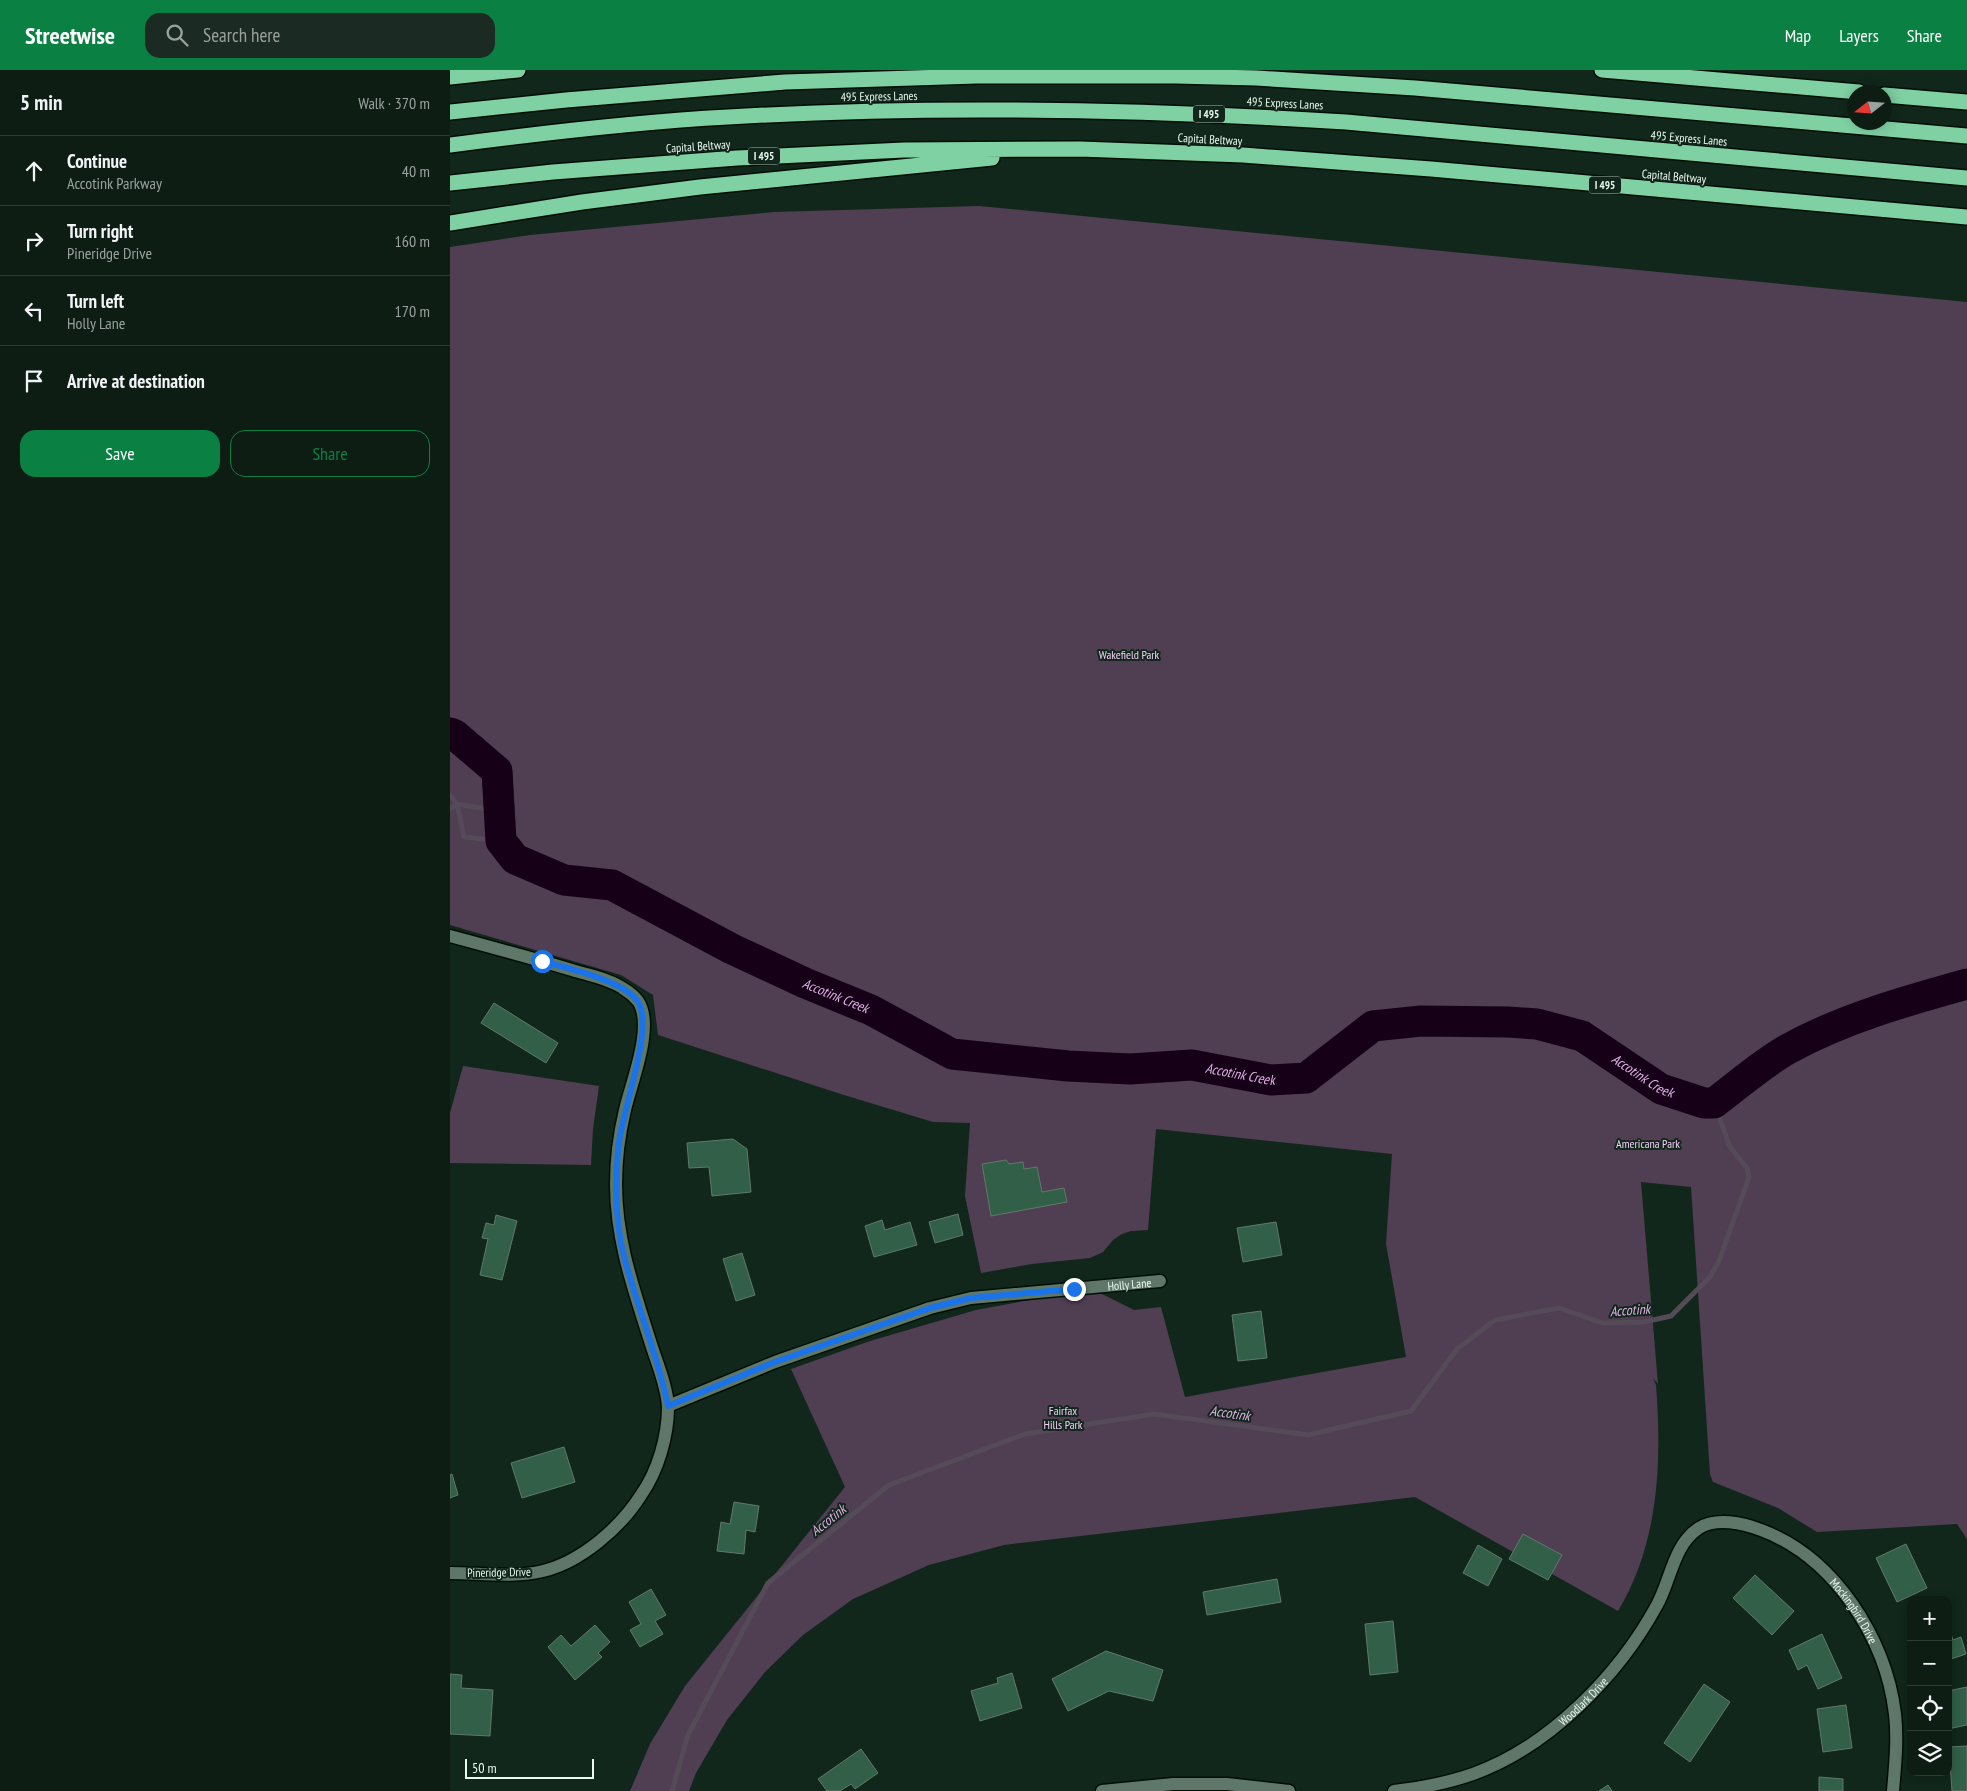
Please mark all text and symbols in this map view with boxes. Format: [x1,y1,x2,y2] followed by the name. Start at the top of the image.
[145,13,495,58] search box
[25,20,115,51] text: Streetwise
[163,21,191,49] icon: search
[203,23,280,47] text: Search here
[1785,24,1811,47] text: Map
[1839,24,1879,47] text: Layers
[1907,24,1942,47] text: Share
[1847,85,1892,130] north arrow
[840,88,918,104] street label: 495 Express Lanes
[20,89,62,116] text: 5 min
[358,93,430,113] text: Walk · 370 m
[1246,93,1324,113] street label: 495 Express Lanes
[1193,106,1225,122] road number: I 495
[1650,127,1728,149] street label: 495 Express Lanes
[1177,130,1243,148] street label: Capital Beltway
[665,136,731,156] street label: Capital Beltway
[748,148,780,164] road number: I 495
[67,149,127,173] text: Continue
[20,157,48,185] icon: ahead
[402,161,430,181] text: 40 m
[1641,166,1707,186] street label: Capital Beltway
[67,173,162,193] text: Accotink Parkway
[1589,176,1621,194] road number: I 495
[67,219,133,243] text: Turn right
[20,227,48,255] icon: right
[395,231,430,251] text: 160 m
[67,243,152,263] text: Pineridge Drive
[67,289,124,313] text: Turn left
[20,297,48,325] icon: left
[395,301,430,321] text: 170 m
[67,313,125,333] text: Holly Lane
[20,367,48,395] icon: arrive
[67,369,205,393] text: Arrive at destination
[20,430,220,477] button: Save
[230,430,430,477] button: Share
[1099,647,1160,662] park label: Wakefield Park
[531,950,554,973] route start
[800,974,873,1018] water label: Accotink Creek
[1608,1050,1677,1102] water label: Accotink Creek
[1204,1059,1277,1089] water label: Accotink Creek
[1616,1136,1680,1151] park label: Americana Park
[1107,1274,1152,1293] street label: Holly Lane
[1063,1278,1086,1301] route end
[1609,1300,1652,1320] water label: Accotink
[1209,1401,1253,1425] water label: Accotink
[1043,1403,1083,1432] park label: Fairfax Hills Park
[807,1499,851,1540] water label: Accotink
[467,1564,531,1580] street label: Pineridge Drive
[1827,1575,1881,1646] street label: Mockingbird Drive
[1907,1596,1952,1776] map controls
[1907,1596,1952,1641] button: +
[1907,1641,1952,1686] button: −
[1555,1674,1611,1728] street label: Woodlark Drive
[1907,1686,1952,1731] button: locate
[1907,1731,1952,1776] button: layers
[465,1756,594,1779] scale bar
[472,1759,497,1777] text: 50 m

